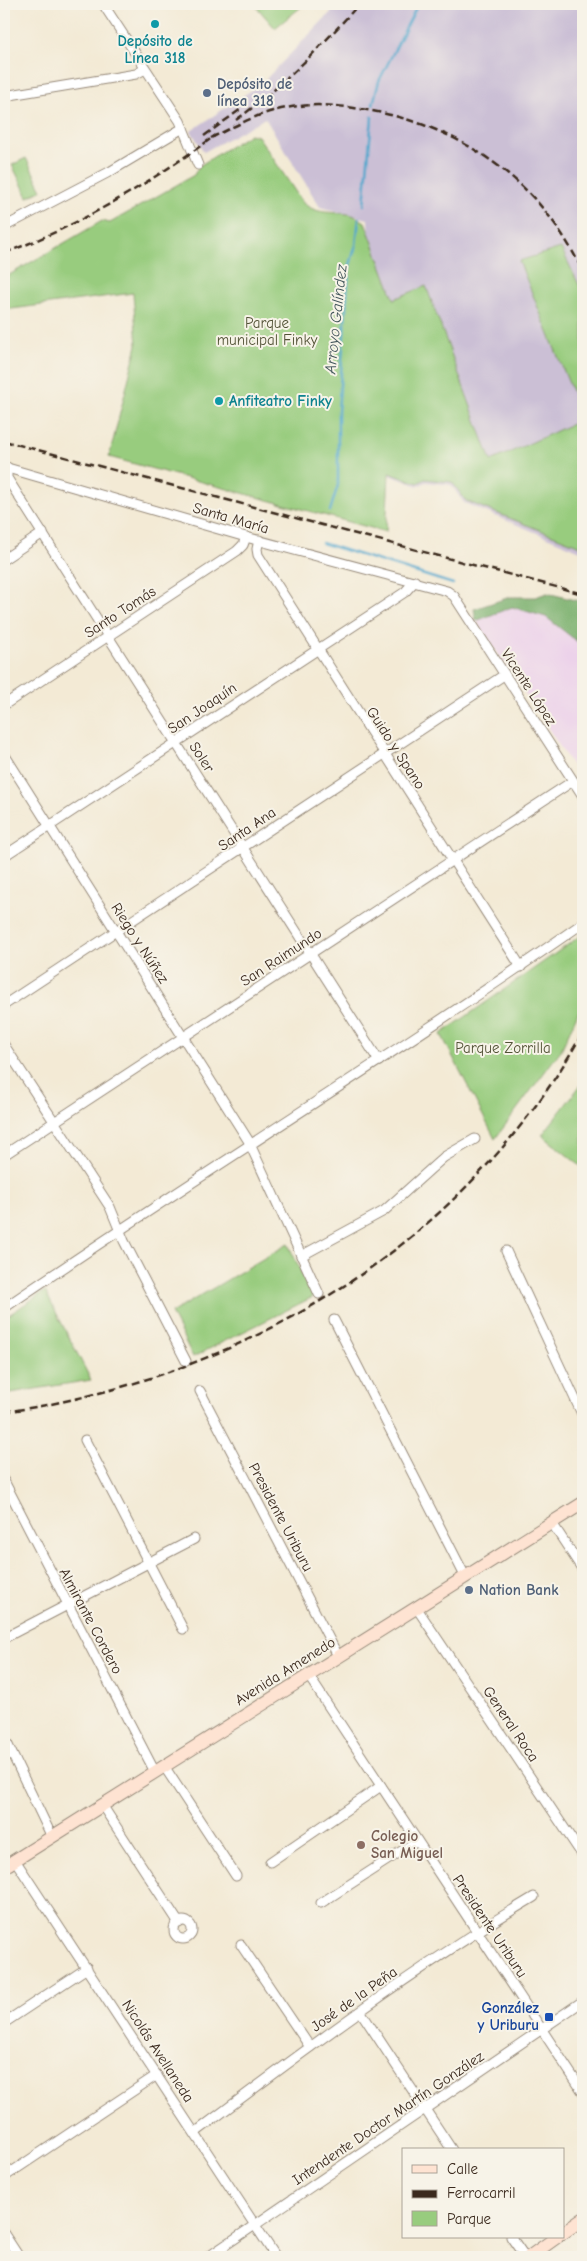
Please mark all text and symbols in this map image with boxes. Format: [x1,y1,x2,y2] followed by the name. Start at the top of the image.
[149,18,161,30] marker: Depósito de Línea 318
[117,32,193,67] place label: Depósito de Línea 318
[217,75,292,110] place label: Depósito de línea 318
[201,87,213,99] marker: Depósito de línea 318
[321,262,351,376] water label: Arroyo Galíndez
[217,314,318,349] park label: Parque municipal Finky
[229,392,332,410] place label: Anfiteatro Finky
[213,395,225,407] marker: Anfiteatro Finky
[191,499,271,537] street label: Santa María
[81,582,159,642] street label: Santo Tomás
[497,645,561,729] street label: Vicente López
[164,678,240,738] street label: San Joaquín
[363,703,429,793] street label: Guido y Spano
[185,738,219,776] street label: Soler
[215,803,279,855] street label: Santa Ana
[107,899,173,987] street label: Riego y Núñez
[237,924,325,990] street label: San Raimundo
[455,1039,551,1057] park label: Parque Zorrilla
[245,1460,317,1574] street label: Presidente Uriburu
[55,1565,127,1677] street label: Almirante Cordero
[479,1581,559,1599] place label: Nation Bank
[463,1584,475,1596] marker: Nation Bank
[231,1633,339,1709] street label: Avenida Amenedo
[479,1683,543,1765] street label: General Roca
[371,1827,443,1862] place label: Colegio San Miguel
[355,1839,367,1851] marker: Colegio San Miguel
[449,1871,531,1981] street label: Presidente Uriburu
[307,1963,401,2035] street label: José de la Peña
[118,1996,198,2106] street label: Nicolás Avellaneda
[478,1999,540,2034] place label: González y Uriburu
[543,2011,555,2023] marker: González y Uriburu
[289,2047,487,2189] street label: Intendente Doctor Martín González
[402,2148,564,2238] legend
[447,2160,479,2178] text: Calle
[447,2184,515,2202] text: Ferrocarril
[447,2210,492,2228] text: Parque

